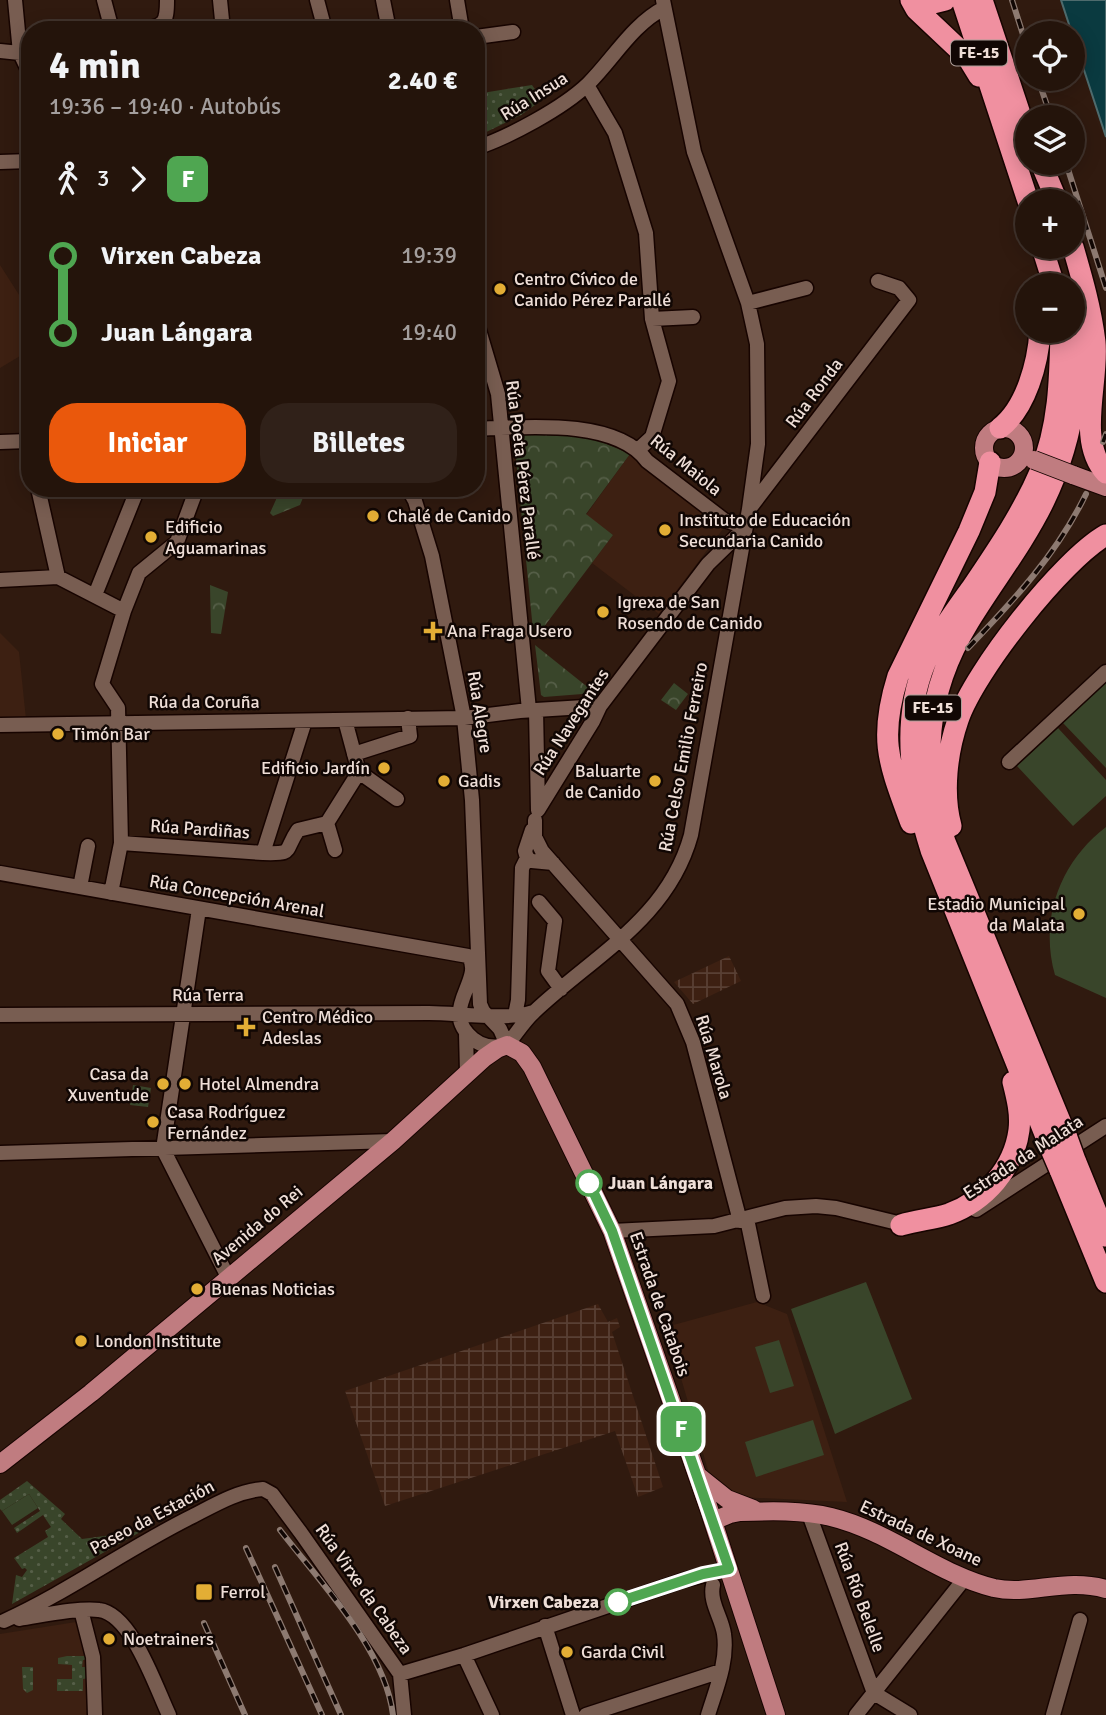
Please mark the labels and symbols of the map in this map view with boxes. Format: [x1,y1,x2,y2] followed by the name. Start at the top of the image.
[951,40,1007,66] road number: FE-15
[496,67,572,125] street label: Rúa Insua
[514,268,671,311] place label: Centro Cívico de Canido Pérez Parallé
[492,281,508,297] marker: Centro Cívico de Canido Pérez Parallé
[781,354,847,432] street label: Rúa Ronda
[501,379,545,561] street label: Rúa Poeta Pérez Parallé
[646,429,726,501] street label: Rúa Maiola
[387,505,511,527] place label: Chalé de Canido
[365,508,381,524] marker: Chalé de Canido
[679,509,851,552] place label: Instituto de Educación Secundaria Canido
[165,516,267,559] place label: Edificio Aguamarinas
[657,522,673,538] marker: Instituto de Educación Secundaria Canido
[143,529,159,545] marker: Edificio Aguamarinas
[617,591,762,634] place label: Igrexa de San Rosendo de Canido
[595,604,611,620] marker: Igrexa de San Rosendo de Canido
[447,620,572,642] place label: Ana Fraga Usero
[425,623,441,639] marker: Ana Fraga Usero
[654,660,712,854] street label: Rúa Celso Emilio Ferreiro
[528,664,614,780] street label: Rúa Navegantes
[463,669,497,755] street label: Rúa Alegre
[148,691,260,713] street label: Rúa da Coruña
[905,695,961,720] road number: FE-15
[72,723,150,745] place label: Timón Bar
[50,726,66,742] marker: Timón Bar
[261,757,370,779] place label: Edificio Jardín
[376,760,392,776] marker: Edificio Jardín
[565,760,641,803] place label: Baluarte de Canido
[458,770,501,792] place label: Gadis
[436,773,452,789] marker: Gadis
[647,773,663,789] marker: Baluarte de Canido
[149,815,251,843] street label: Rúa Pardiñas
[148,870,326,922] street label: Rúa Concepción Arenal
[927,893,1065,936] place label: Estadio Municipal da Malata
[1071,906,1087,922] marker: Estadio Municipal da Malata
[172,984,244,1006] street label: Rúa Terra
[262,1006,373,1049] place label: Centro Médico Adeslas
[691,1012,737,1102] street label: Rúa Marola
[236,1017,256,1037] marker: Centro Médico Adeslas
[68,1063,149,1106] place label: Casa da Xuventude
[199,1073,319,1095] place label: Hotel Almendra
[155,1076,171,1092] marker: Casa da Xuventude
[177,1076,193,1092] marker: Hotel Almendra
[167,1101,285,1144] place label: Casa Rodríguez Fernández
[959,1110,1087,1204] street label: Estrada da Malata
[145,1114,161,1130] marker: Casa Rodríguez Fernández
[576,1170,602,1196] marker: Juan Lángara
[608,1172,713,1194] place label: Juan Lángara
[207,1180,307,1270] street label: Avenida do Rei
[625,1229,695,1379] street label: Estrada de Catabois
[211,1278,335,1300] place label: Buenas Noticias
[189,1281,205,1297] marker: Buenas Noticias
[95,1330,221,1352] place label: London Institute
[73,1333,89,1349] marker: London Institute
[658,1406,704,1452] line badge: F
[86,1475,218,1559] street label: Paseo da Estación
[856,1495,986,1571] street label: Estrada de Xoane
[311,1519,417,1659] street label: Rúa Virxe da Cabeza
[830,1539,890,1655] street label: Rúa Río Belelle
[220,1581,265,1603] place label: Ferrol
[194,1582,214,1602] marker: Ferrol
[605,1589,631,1615] marker: Virxen Cabeza
[488,1591,599,1613] place label: Virxen Cabeza
[123,1628,214,1650] place label: Noetrainers
[101,1631,117,1647] marker: Noetrainers
[581,1641,664,1663] place label: Garda Civil
[559,1644,575,1660] marker: Garda Civil

